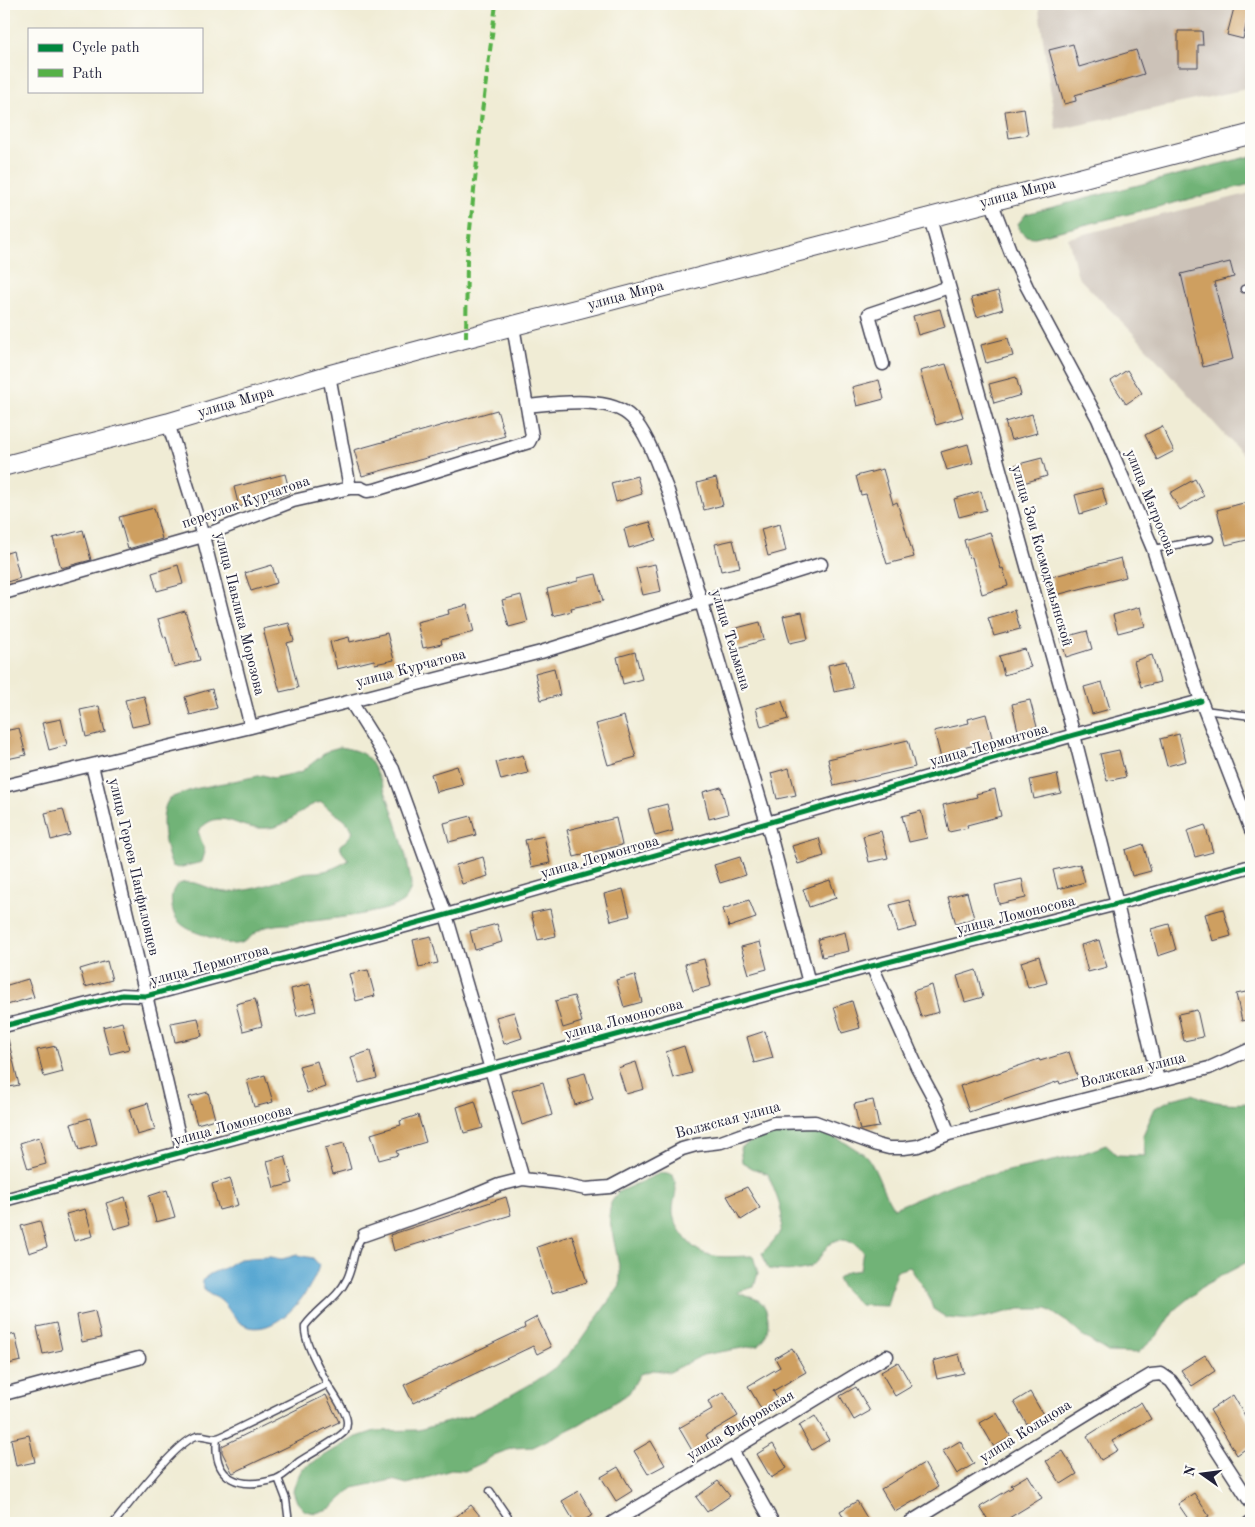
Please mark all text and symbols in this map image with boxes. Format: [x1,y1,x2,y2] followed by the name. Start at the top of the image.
[28,28,202,92] legend
[72,41,140,56] text: Cycle path
[72,67,102,82] text: Path
[978,176,1058,211] street label: улица Мира
[586,278,666,313] street label: улица Мира
[196,385,276,421] street label: улица Мира
[1122,448,1178,559] street label: улица Матросова
[1008,464,1074,648] street label: улица Зои Космодемьянской
[180,474,312,532] street label: переулок Курчатова
[211,531,267,698] street label: улица Павлика Морозова
[708,588,753,693] street label: улица Тельмана
[354,647,468,691] street label: улица Курчатова
[928,722,1050,770] street label: улица Лермонтова
[105,777,161,957] street label: улица Героев Панфиловцев
[539,834,661,882] street label: улица Лермонтова
[955,894,1078,938] street label: улица Ломоносова
[149,943,272,989] street label: улица Лермонтова
[563,997,685,1043] street label: улица Ломоносова
[1079,1051,1188,1091] street label: Волжская улица
[674,1100,783,1142] street label: Волжская улица
[172,1103,294,1149] street label: улица Ломоносова
[685,1388,797,1464] street label: улица Фибровская
[978,1398,1075,1466] street label: улица Кольцова
[1178,1450,1228,1500] north arrow
[1182,1464,1199,1478] text: N

